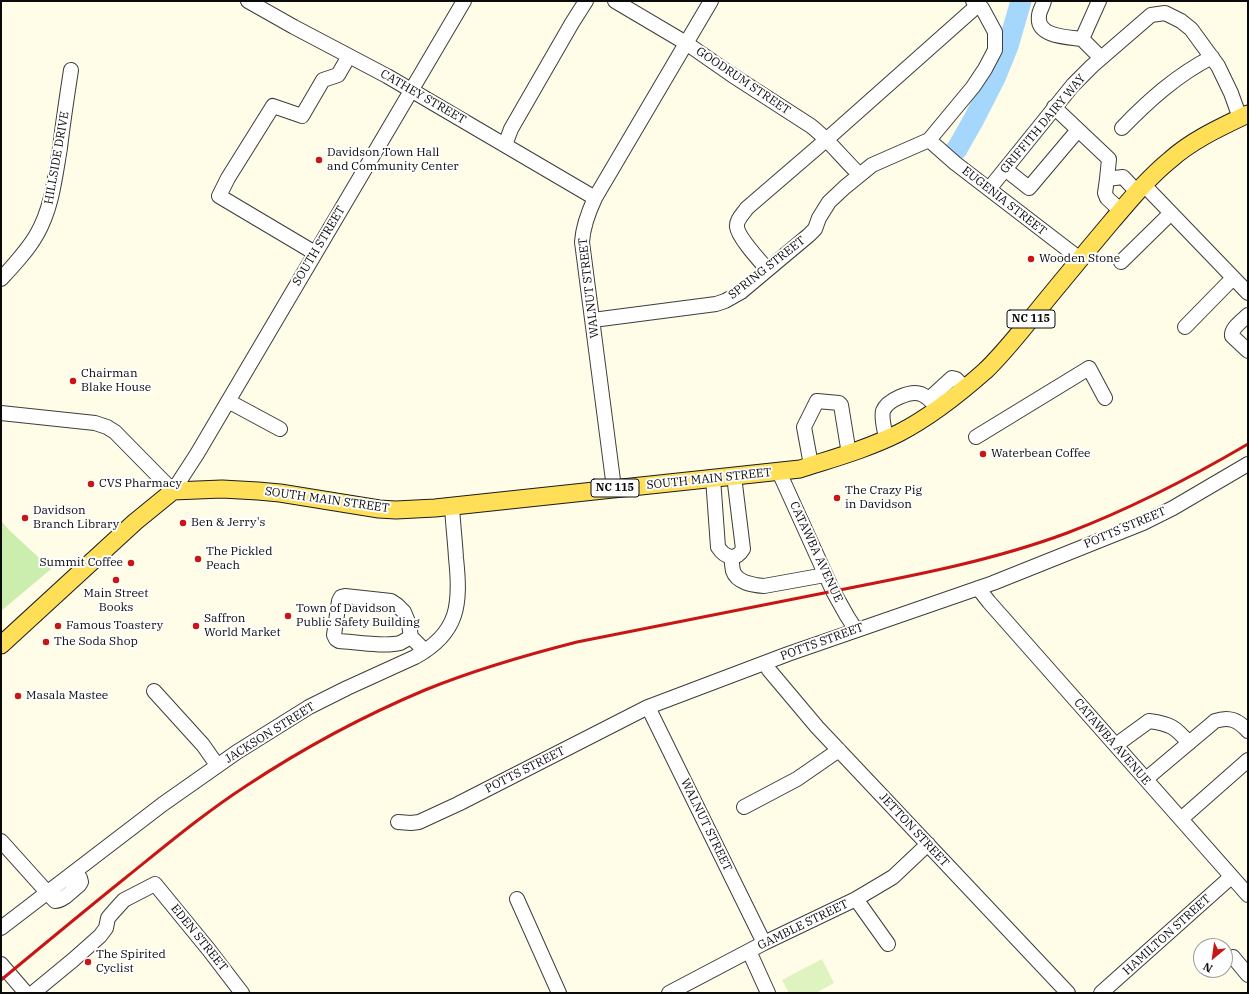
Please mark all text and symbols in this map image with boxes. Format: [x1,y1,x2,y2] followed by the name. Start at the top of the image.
[693,44,793,118] street label: GOODRUM STREET
[378,67,468,127] street label: CATHEY STREET
[997,71,1089,177] street label: GRIFFITH DAIRY WAY
[42,110,72,206] street label: HILLSIDE DRIVE
[327,146,459,174] place label: Davidson Town Hall and Community Center
[314,155,324,165] marker: Davidson Town Hall and Community Center
[959,164,1049,238] street label: EUGENIA STREET
[290,203,348,289] street label: SOUTH STREET
[726,234,808,302] street label: SPRING STREET
[576,237,602,339] street label: WALNUT STREET
[1039,252,1120,266] place label: Wooden Stone
[1026,254,1036,264] marker: Wooden Stone
[1007,310,1055,328] road number: NC 115
[81,367,151,395] place label: Chairman Blake House
[68,376,78,386] marker: Chairman Blake House
[991,447,1091,461] place label: Waterbean Coffee
[978,449,988,459] marker: Waterbean Coffee
[646,465,772,493] street label: SOUTH MAIN STREET
[99,477,182,491] place label: CVS Pharmacy
[86,479,96,489] marker: CVS Pharmacy
[591,479,639,497] road number: NC 115
[264,484,390,516] street label: SOUTH MAIN STREET
[845,484,922,512] place label: The Crazy Pig in Davidson
[832,493,842,503] marker: The Crazy Pig in Davidson
[786,499,846,605] street label: CATAWBA AVENUE
[33,504,119,532] place label: Davidson Branch Library
[1082,504,1168,552] street label: POTTS STREET
[20,513,30,523] marker: Davidson Branch Library
[191,516,265,530] place label: Ben & Jerry's
[178,518,188,528] marker: Ben & Jerry's
[206,545,272,573] place label: The Pickled Peach
[193,554,203,564] marker: The Pickled Peach
[39,556,123,570] place label: Summit Coffee
[126,558,136,568] marker: Summit Coffee
[111,575,121,585] marker: Main Street Books
[84,587,148,615] place label: Main Street Books
[296,602,420,630] place label: Town of Davidson Public Safety Building
[283,611,293,621] marker: Town of Davidson Public Safety Building
[204,612,281,640] place label: Saffron World Market
[66,619,163,633] place label: Famous Toastery
[778,620,866,664] street label: POTTS STREET
[53,621,63,631] marker: Famous Toastery
[191,621,201,631] marker: Saffron World Market
[54,635,138,649] place label: The Soda Shop
[41,637,51,647] marker: The Soda Shop
[26,689,108,703] place label: Masala Mastee
[13,691,23,701] marker: Masala Mastee
[1071,696,1153,788] street label: CATAWBA AVENUE
[222,700,318,766] street label: JACKSON STREET
[483,744,567,796] street label: POTTS STREET
[677,776,735,874] street label: WALNUT STREET
[876,790,952,870] street label: JETTON STREET
[1120,892,1214,978] street label: HAMILTON STREET
[755,897,851,953] street label: GAMBLE STREET
[168,902,230,974] street label: EDEN STREET
[1193,938,1233,978] north arrow
[96,948,166,976] place label: The Spirited Cyclist
[83,957,93,967] marker: The Spirited Cyclist

